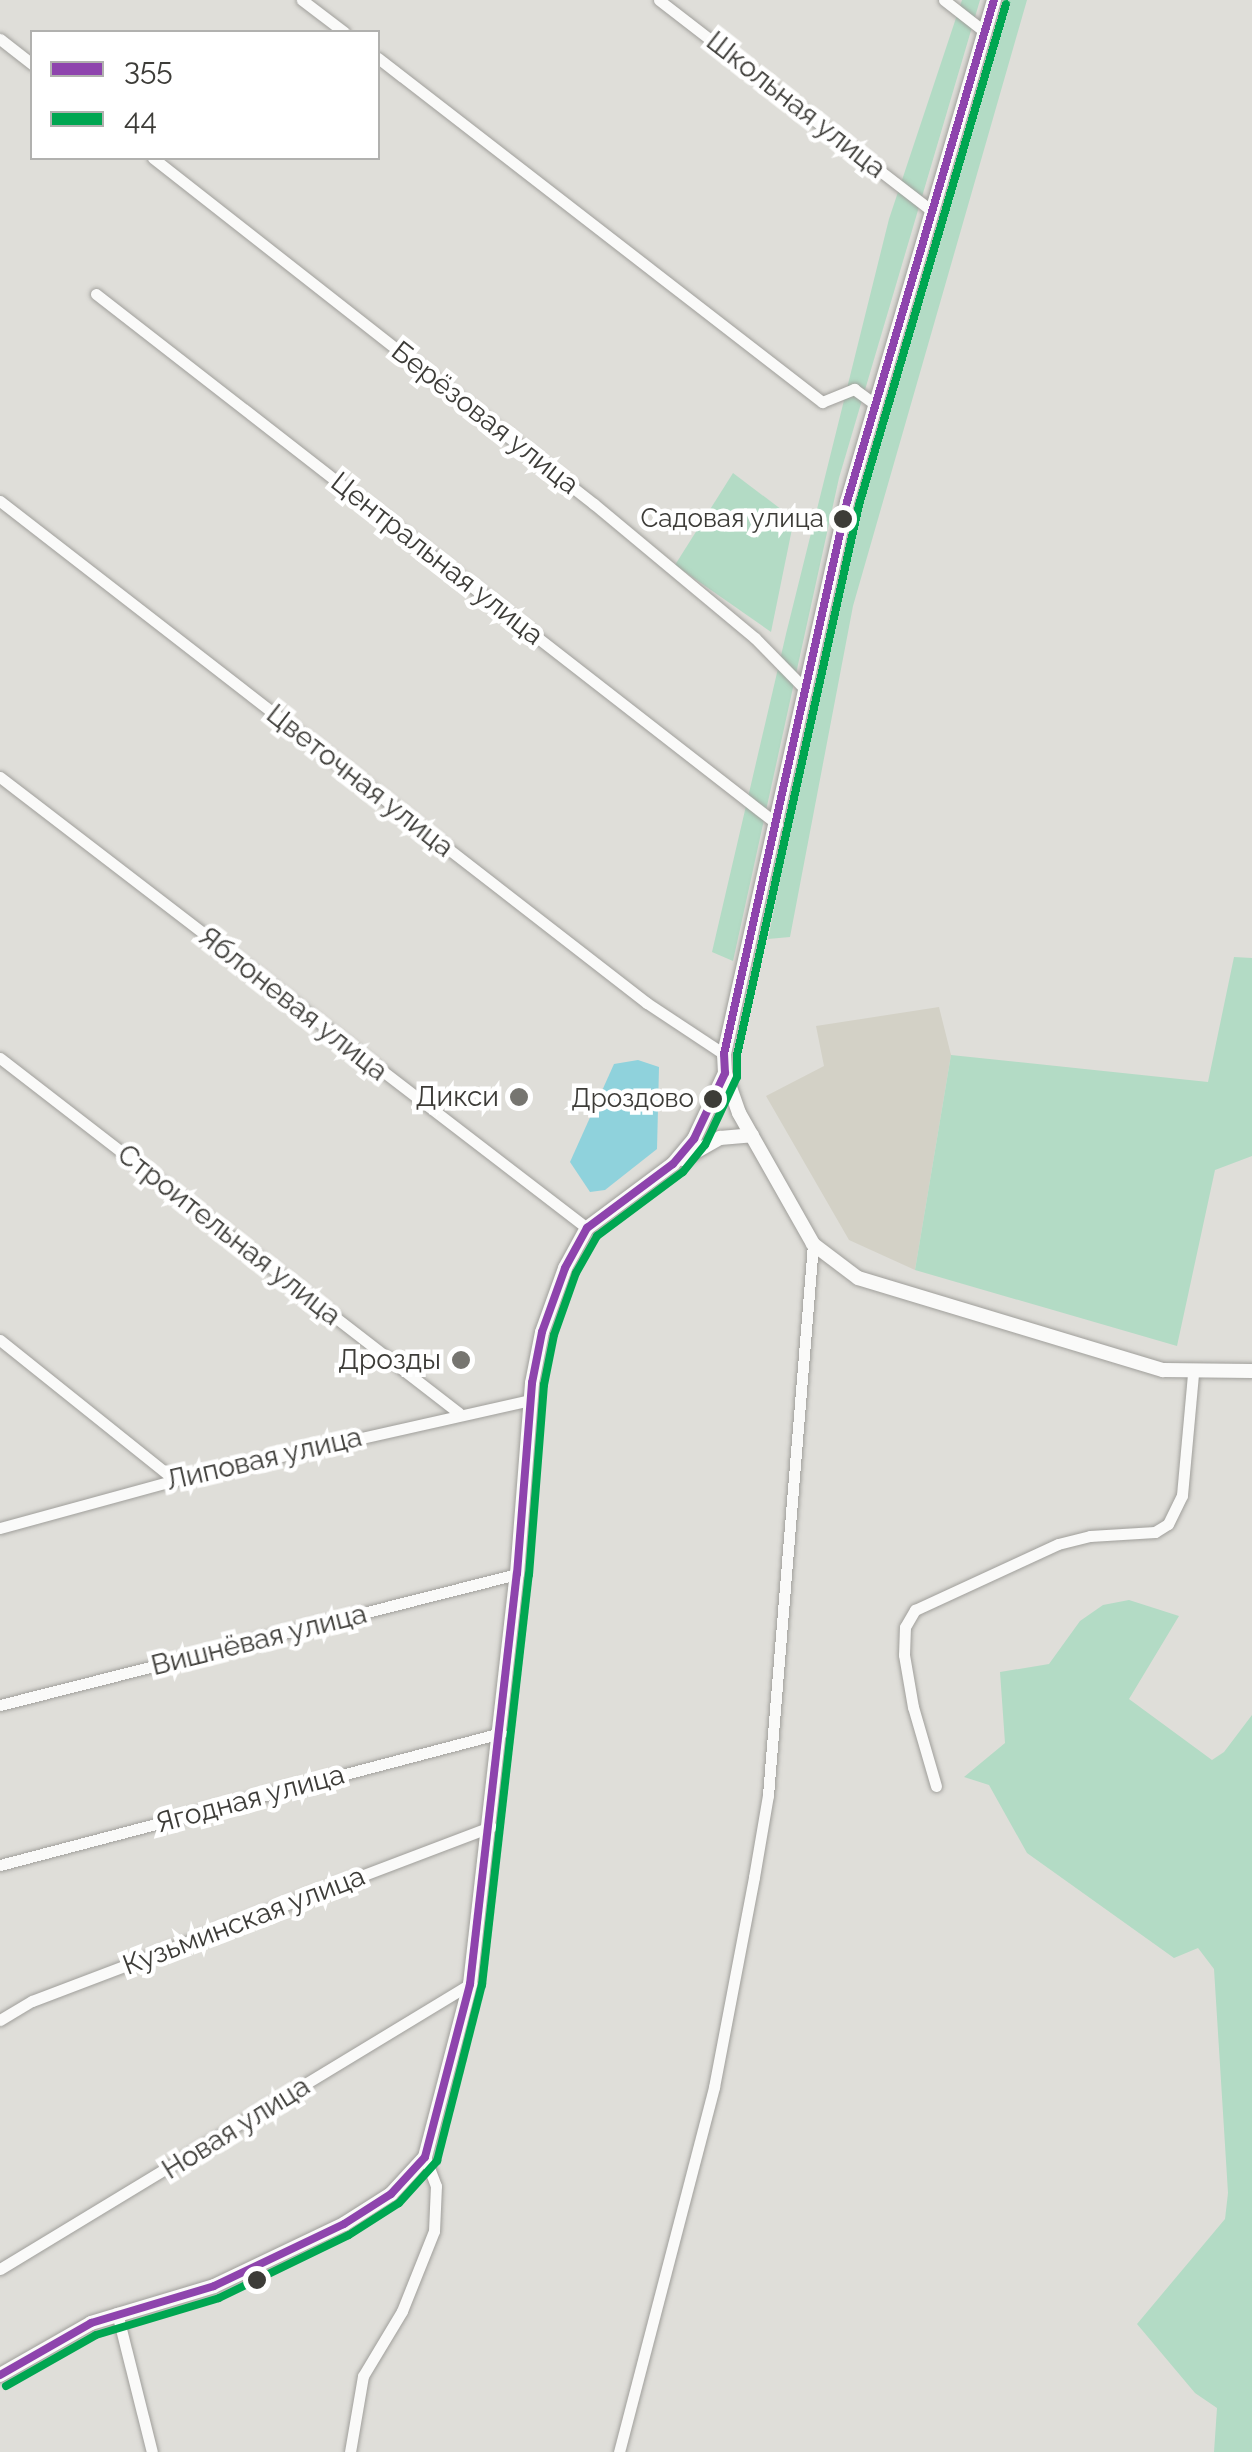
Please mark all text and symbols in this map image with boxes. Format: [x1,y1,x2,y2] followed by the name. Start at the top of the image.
[699,24,893,186] street label: Школьная улица
[30,30,380,160] legend
[124,52,173,87] text: 355
[124,102,157,137] text: 44
[384,334,586,502] street label: Берёзовая улица
[324,465,550,653] street label: Центральная улица
[640,503,824,535] place label: Садовая улица
[833,509,853,529] marker: Садовая улица
[259,697,461,865] street label: Цветочная улица
[192,920,394,1088] street label: Яблоневая улица
[416,1080,499,1114] place label: Дикси
[571,1083,694,1115] place label: Дроздово
[508,1086,530,1108] marker: Дикси
[703,1089,723,1109] marker: Дроздово
[110,1137,348,1333] street label: Строительная улица
[338,1343,441,1377] place label: Дрозды
[450,1349,472,1371] marker: Дрозды
[162,1420,366,1498] street label: Липовая улица
[147,1597,371,1683] street label: Вишнёвая улица
[152,1758,348,1840] street label: Ягодная улица
[118,1859,370,1983] street label: Кузьминская улица
[156,2069,316,2187] street label: Новая улица
[247,2270,267,2290] unlabelled marker

